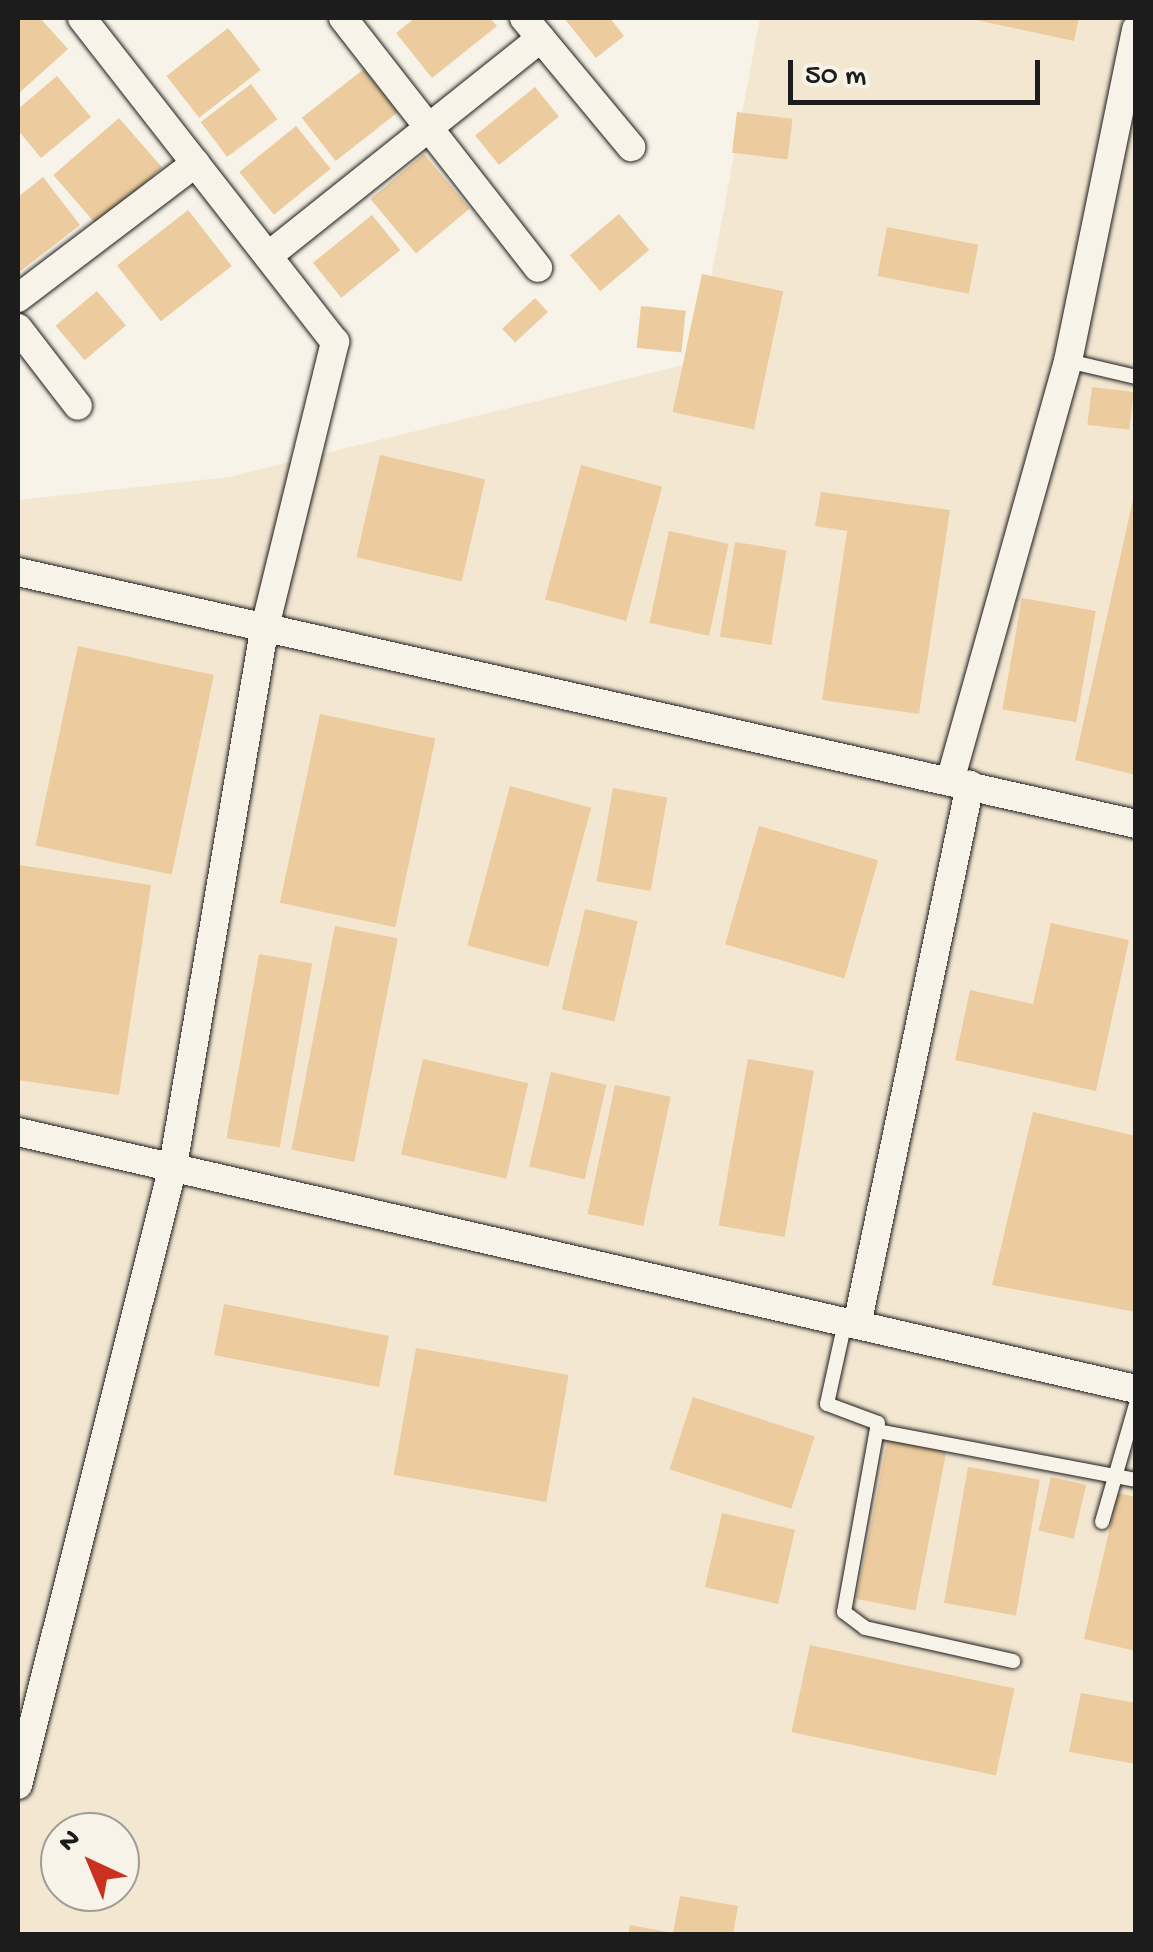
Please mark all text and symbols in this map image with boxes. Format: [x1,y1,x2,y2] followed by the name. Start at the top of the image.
[793,40,1046,102] scale bar
[805,60,866,95] text: 50 m
[40,1812,140,1912] north arrow
[52,1823,88,1860] text: N

